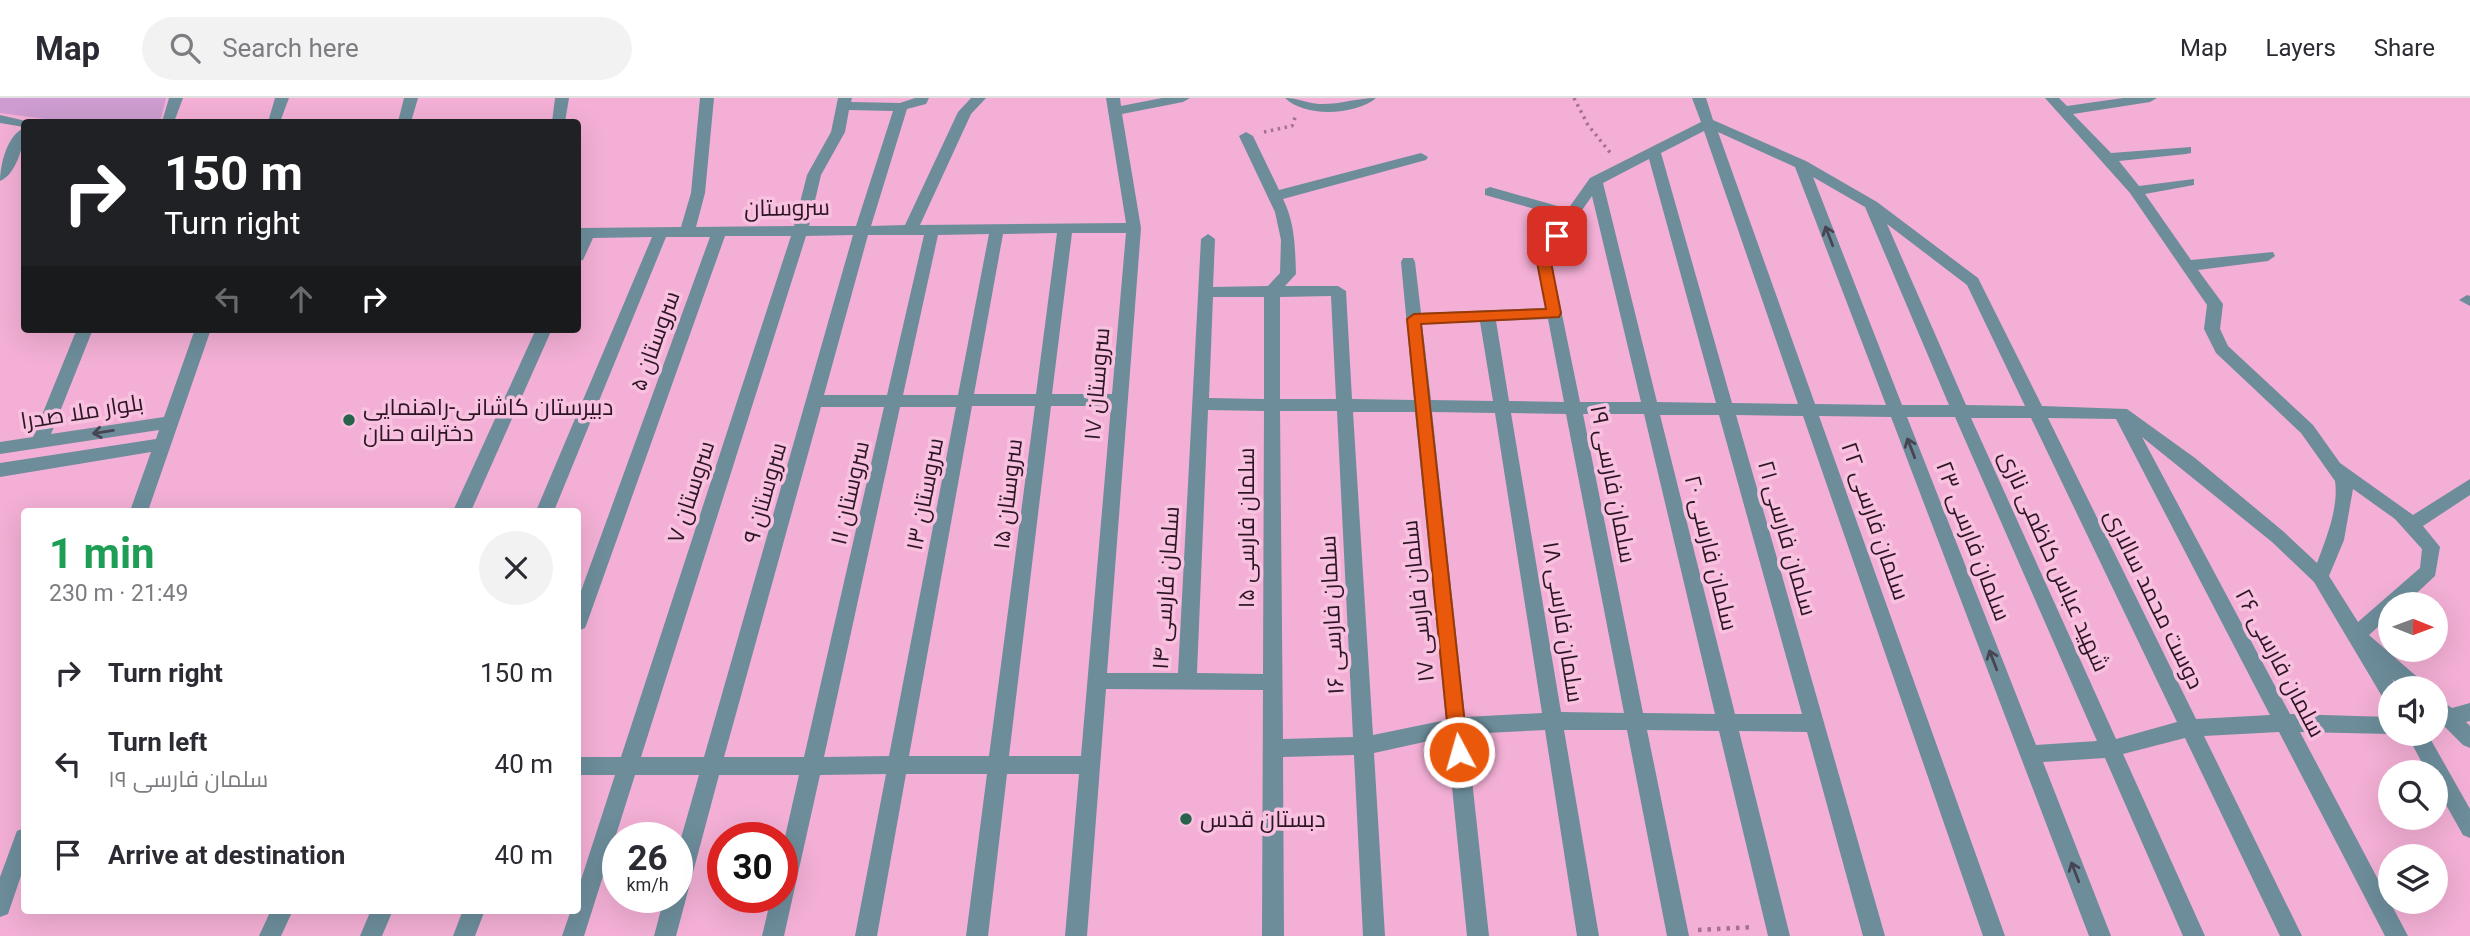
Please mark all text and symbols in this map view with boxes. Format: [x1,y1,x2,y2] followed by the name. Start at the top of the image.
[142,17,632,80] search box
[35,29,100,68] text: Map
[166,29,204,67] icon: search
[222,33,359,63] text: Search here
[2180,34,2228,62] text: Map
[2266,34,2336,62] text: Layers
[2374,34,2435,62] text: Share
[164,145,303,202] text: 150 m
[49,147,140,238] icon: right
[744,194,830,222] street label: سروستان
[164,204,300,242] text: Turn right
[1527,206,1587,266] pin
[1538,217,1576,255] icon: arrive
[1822,226,1834,247] one-way arrow
[209,280,247,318] icon: left
[282,280,320,318] icon: ahead
[355,280,393,318] icon: right
[624,287,686,395] street label: سروستان ۵
[1079,326,1115,442] street label: سروستان ۱۷
[19,389,145,435] street label: بلوار ملا صدرا
[363,394,613,447] place label: دبیرستان کاشانی-راهنمایی دخترانه حنان
[1584,403,1642,565] street label: سلمان فارسی ۱۹
[341,412,357,428] marker: دبیرستان کاشانی-راهنمایی دخترانه حنان
[93,426,115,439] one-way arrow
[901,435,949,553] street label: سروستان ۱۳
[662,437,720,547] street label: سروستان ۷
[988,437,1028,551] street label: سروستان ۱۵
[825,438,875,548] street label: سروستان ۱۱
[1835,438,1915,604] street label: سلمان فارسی ۲۲
[1904,438,1916,460] one-way arrow
[738,439,792,547] street label: سروستان ۹
[1993,446,2115,676] street label: شهید عباس کاظمی نازی
[1233,448,1260,608] street label: سلمان فارسی ۱۵
[1752,457,1822,619] street label: سلمان فارسی ۲۱
[1930,457,2016,625] street label: سلمان فارسی ۲۳
[1679,473,1743,633] street label: سلمان فارسی ۲۰
[1147,505,1185,671] street label: سلمان فارسی ۱۴
[2099,505,2209,693] street label: دوست محمد سالاری
[1396,519,1440,683] street label: سلمان فارسی ۱۷
[49,529,155,578] text: 1 min
[479,531,553,605] button: close
[1314,535,1350,695] street label: سلمان فارسی ۱۶
[1537,540,1589,704] street label: سلمان فارسی ۱۸
[49,580,188,607] text: 230 m · 21:49
[2229,584,2331,742] street label: سلمان فارسی ۲۶
[2378,592,2448,662] north arrow
[2378,592,2448,914] map controls
[1986,650,1999,672] one-way arrow
[49,654,87,692] icon: right
[108,658,223,688] text: Turn right
[480,658,553,688] text: 150 m
[2378,676,2448,746] button: sound
[1422,715,1496,789] position arrow
[108,727,207,757] text: Turn left
[49,745,87,783] icon: left
[495,749,553,779] text: 40 m
[2378,760,2448,830] button: search
[108,766,268,793] text: سلمان فارسی ۱۹
[1200,806,1326,833] place label: دبستان قدس
[1178,811,1194,827] marker: دبستان قدس
[707,822,798,913] speed limit sign: 30
[49,836,87,874] icon: arrive
[627,838,668,879] text: 26
[108,840,345,870] text: Arrive at destination
[495,840,553,870] text: 40 m
[2378,844,2448,914] button: layers
[2068,862,2081,884] one-way arrow
[626,874,669,895] text: km/h

